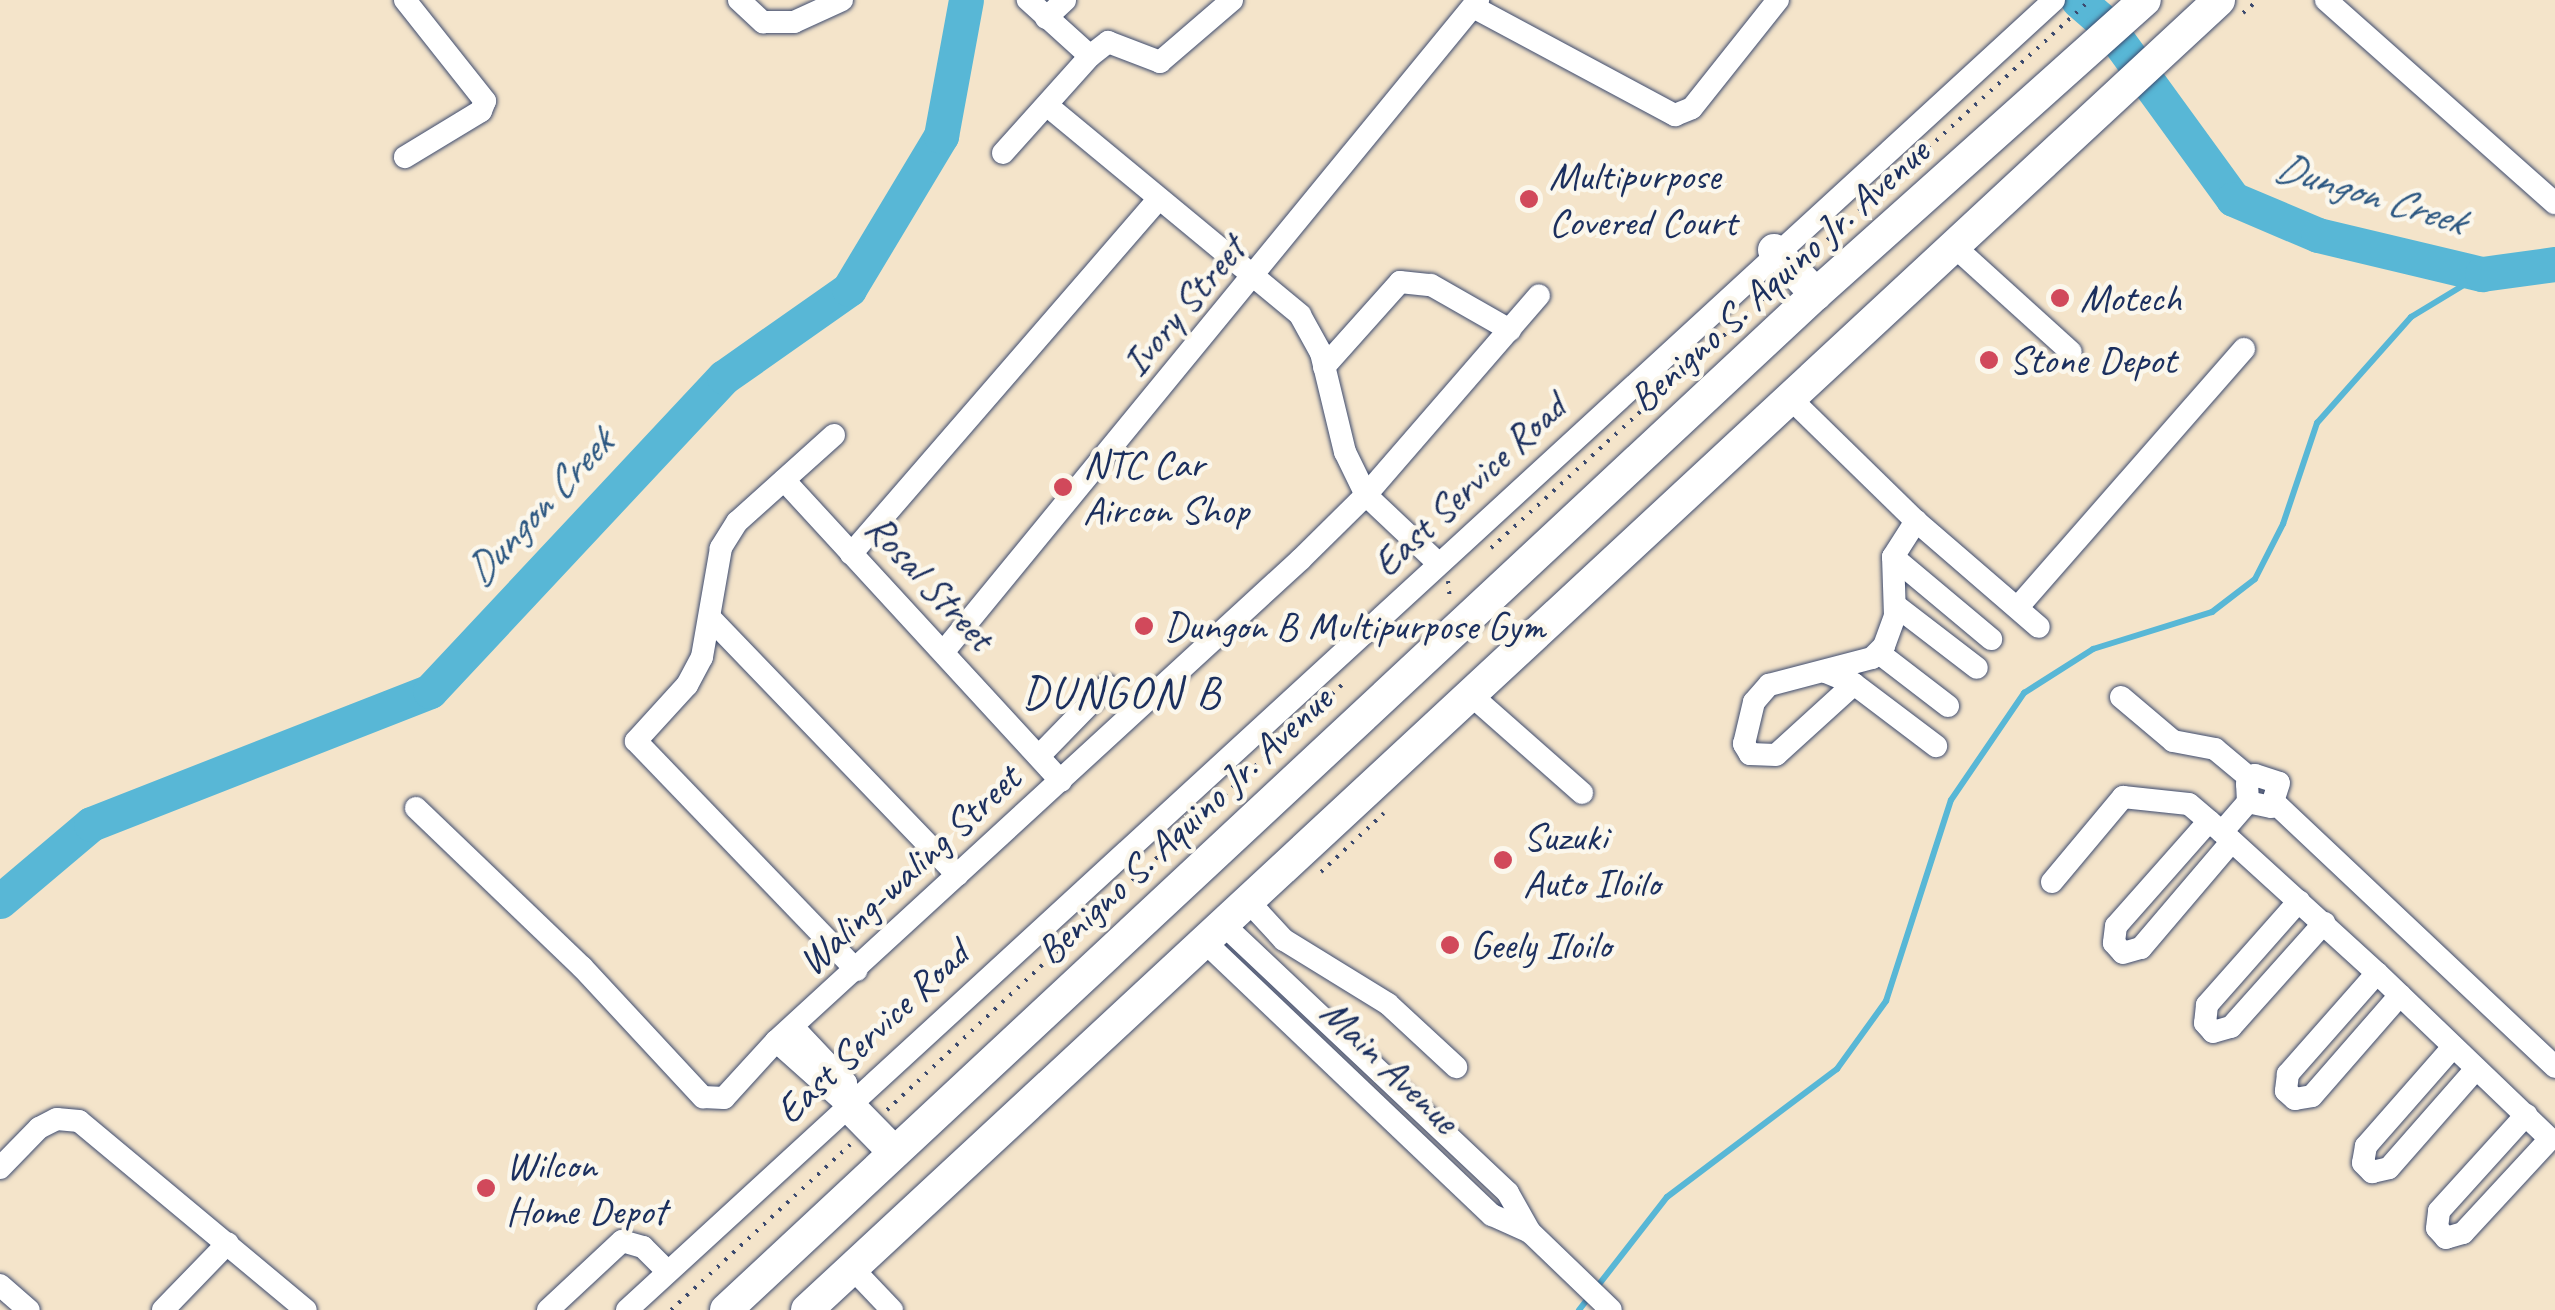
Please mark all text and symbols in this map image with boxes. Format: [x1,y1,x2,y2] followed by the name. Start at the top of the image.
[1619,128,1939,422] street label: Benigno S. Aquino Jr. Avenue
[2269,141,2471,247] water label: Dungon Creek
[1549,152,1737,246] place label: Multipurpose Covered Court
[1518,188,1540,210] marker: Multipurpose Covered Court
[1111,226,1255,386] street label: Ivory Street
[2080,274,2181,322] place label: Motech
[2049,287,2071,309] marker: Motech
[2009,336,2176,384] place label: Stone Depot
[1978,349,2000,371] marker: Stone Depot
[1362,383,1576,587] street label: East Service Road
[454,419,624,597] water label: Dungon Creek
[1083,440,1249,534] place label: NTC Car Aircon Shop
[1052,476,1074,498] marker: NTC Car Aircon Shop
[855,504,1005,660] street label: Rosal Street
[1164,602,1545,650] place label: Dungon B Multipurpose Gym
[1133,615,1155,637] marker: Dungon B Multipurpose Gym
[1022,666,1222,720] district label: DUNGON B
[1026,676,1342,974] street label: Benigno S. Aquino Jr. Avenue
[788,755,1030,985] street label: Waling-waling Street
[1523,813,1661,907] place label: Suzuki Auto Iloilo
[1492,849,1514,871] marker: Suzuki Auto Iloilo
[1470,921,1612,969] place label: Geely Iloilo
[765,930,979,1134] street label: East Service Road
[1439,934,1461,956] marker: Geely Iloilo
[1311,989,1469,1143] street label: Main Avenue
[506,1141,667,1235] place label: Wilcon Home Depot
[475,1177,497,1199] marker: Wilcon Home Depot

